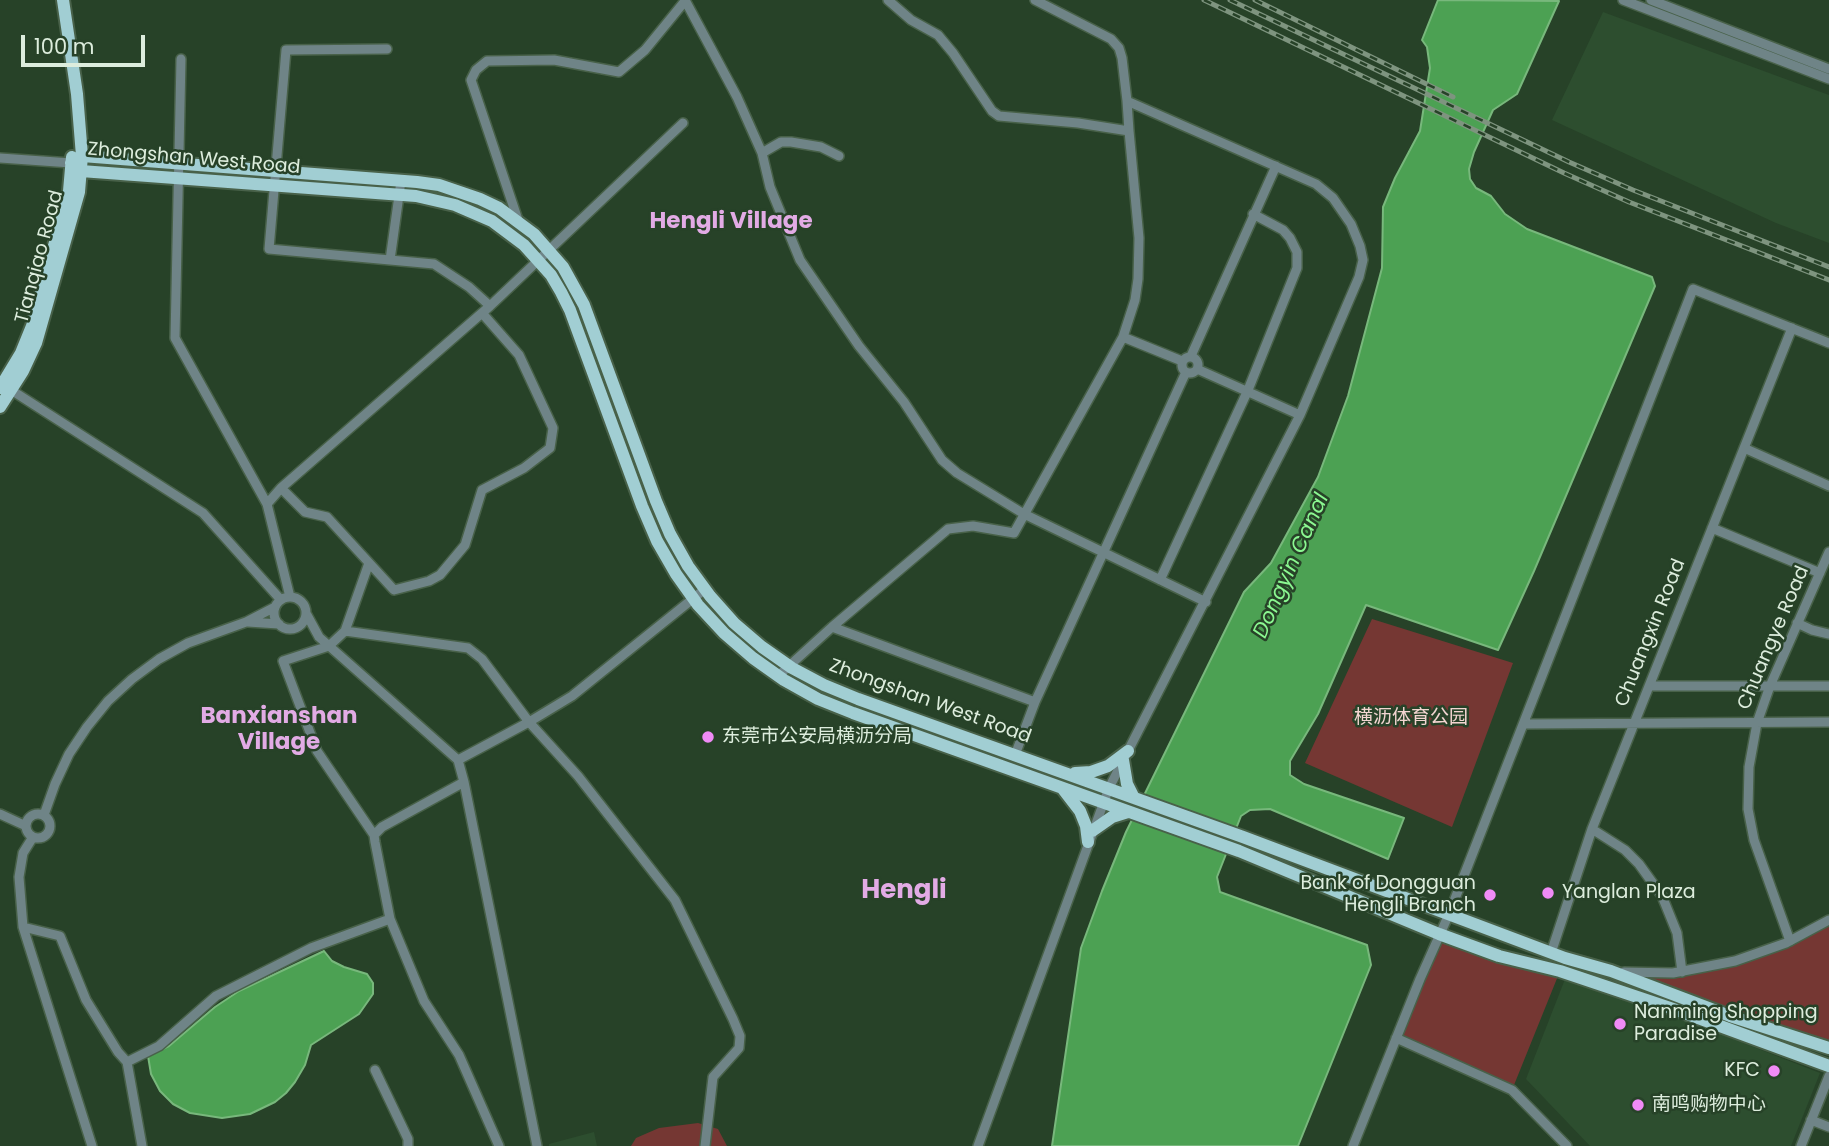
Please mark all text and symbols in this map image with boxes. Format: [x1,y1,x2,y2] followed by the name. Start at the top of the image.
[24,21,149,65] scale bar
[34,32,94,61] text: 100 m
[87,138,301,180] street label: Zhongshan West Road
[11,188,69,326] street label: Tianqiao Road
[649,208,813,236] district label: Hengli Village
[1249,490,1335,642] water label: Dongyin Canal
[1611,556,1691,710] street label: Chuangxin Road
[1733,563,1815,713] street label: Chuangye Road
[826,655,1034,749] street label: Zhongshan West Road
[200,703,358,757] district label: Banxianshan Village
[1354,707,1468,729] park label: 横沥体育公园
[722,726,912,748] place label: 东莞市公安局横沥分局
[700,729,716,745] marker: 东莞市公安局横沥分局
[1300,873,1476,917] place label: Bank of Dongguan Hengli Branch
[861,875,947,907] district label: Hengli
[1562,882,1696,904] place label: Yanglan Plaza
[1540,885,1556,901] marker: Yanglan Plaza
[1482,887,1498,903] marker: Bank of Dongguan Hengli Branch
[1634,1002,1818,1046] place label: Nanming Shopping Paradise
[1612,1016,1628,1032] marker: Nanming Shopping Paradise
[1724,1060,1760,1082] place label: KFC
[1766,1063,1782,1079] marker: KFC
[1652,1094,1766,1116] place label: 南鸣购物中心
[1630,1097,1646,1113] marker: 南鸣购物中心

